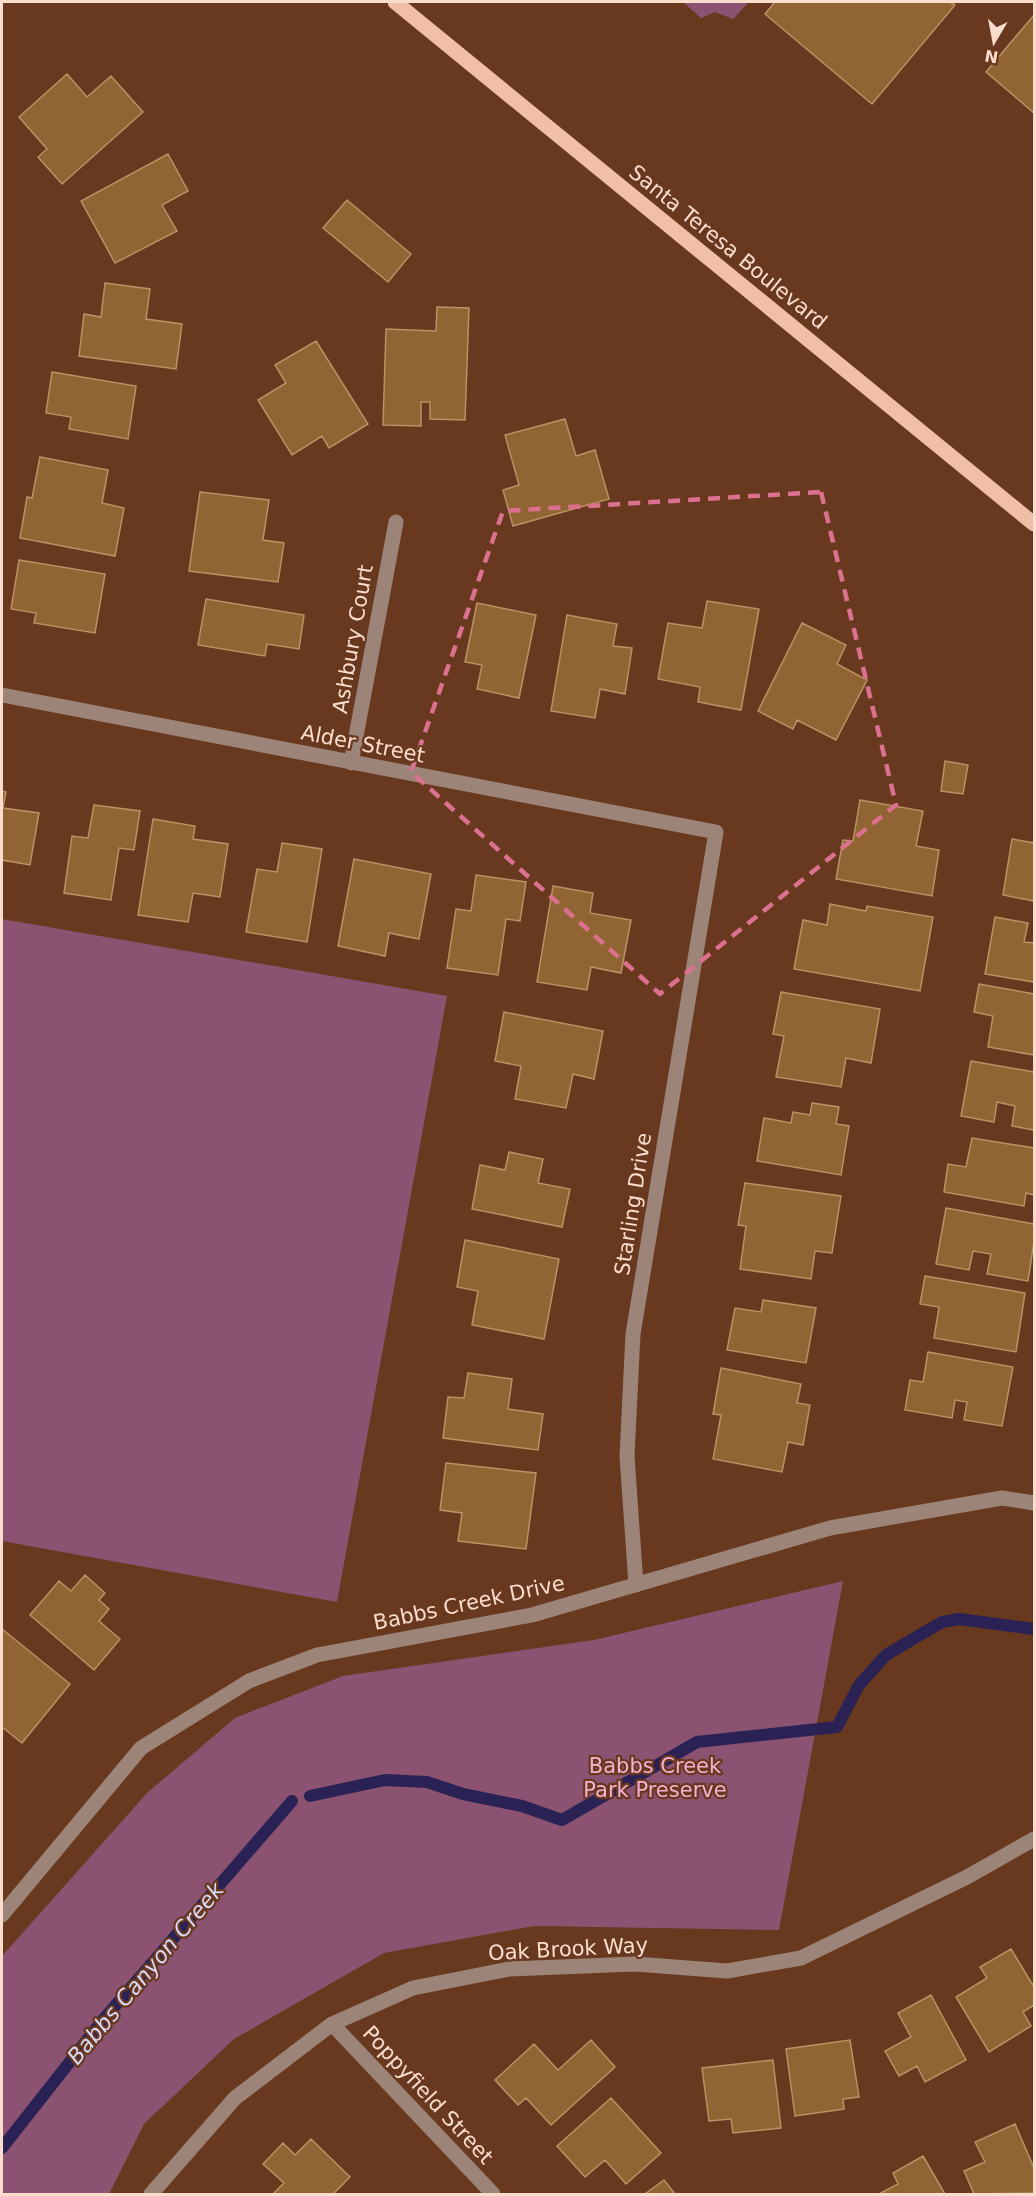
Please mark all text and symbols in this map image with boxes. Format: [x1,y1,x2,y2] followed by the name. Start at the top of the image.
[964,12,1024,72] north arrow
[983,46,1000,67] text: N
[624,160,832,334] street label: Santa Teresa Boulevard
[328,563,378,715] street label: Ashbury Court
[299,720,427,768] street label: Alder Street
[610,1131,656,1277] street label: Starling Drive
[371,1571,567,1635] street label: Babbs Creek Drive
[583,1754,727,1802] park label: Babbs Creek Park Preserve
[62,1876,229,2069] water label: Babbs Canyon Creek
[487,1933,649,1965] street label: Oak Brook Way
[358,2021,498,2169] street label: Poppyfield Street

